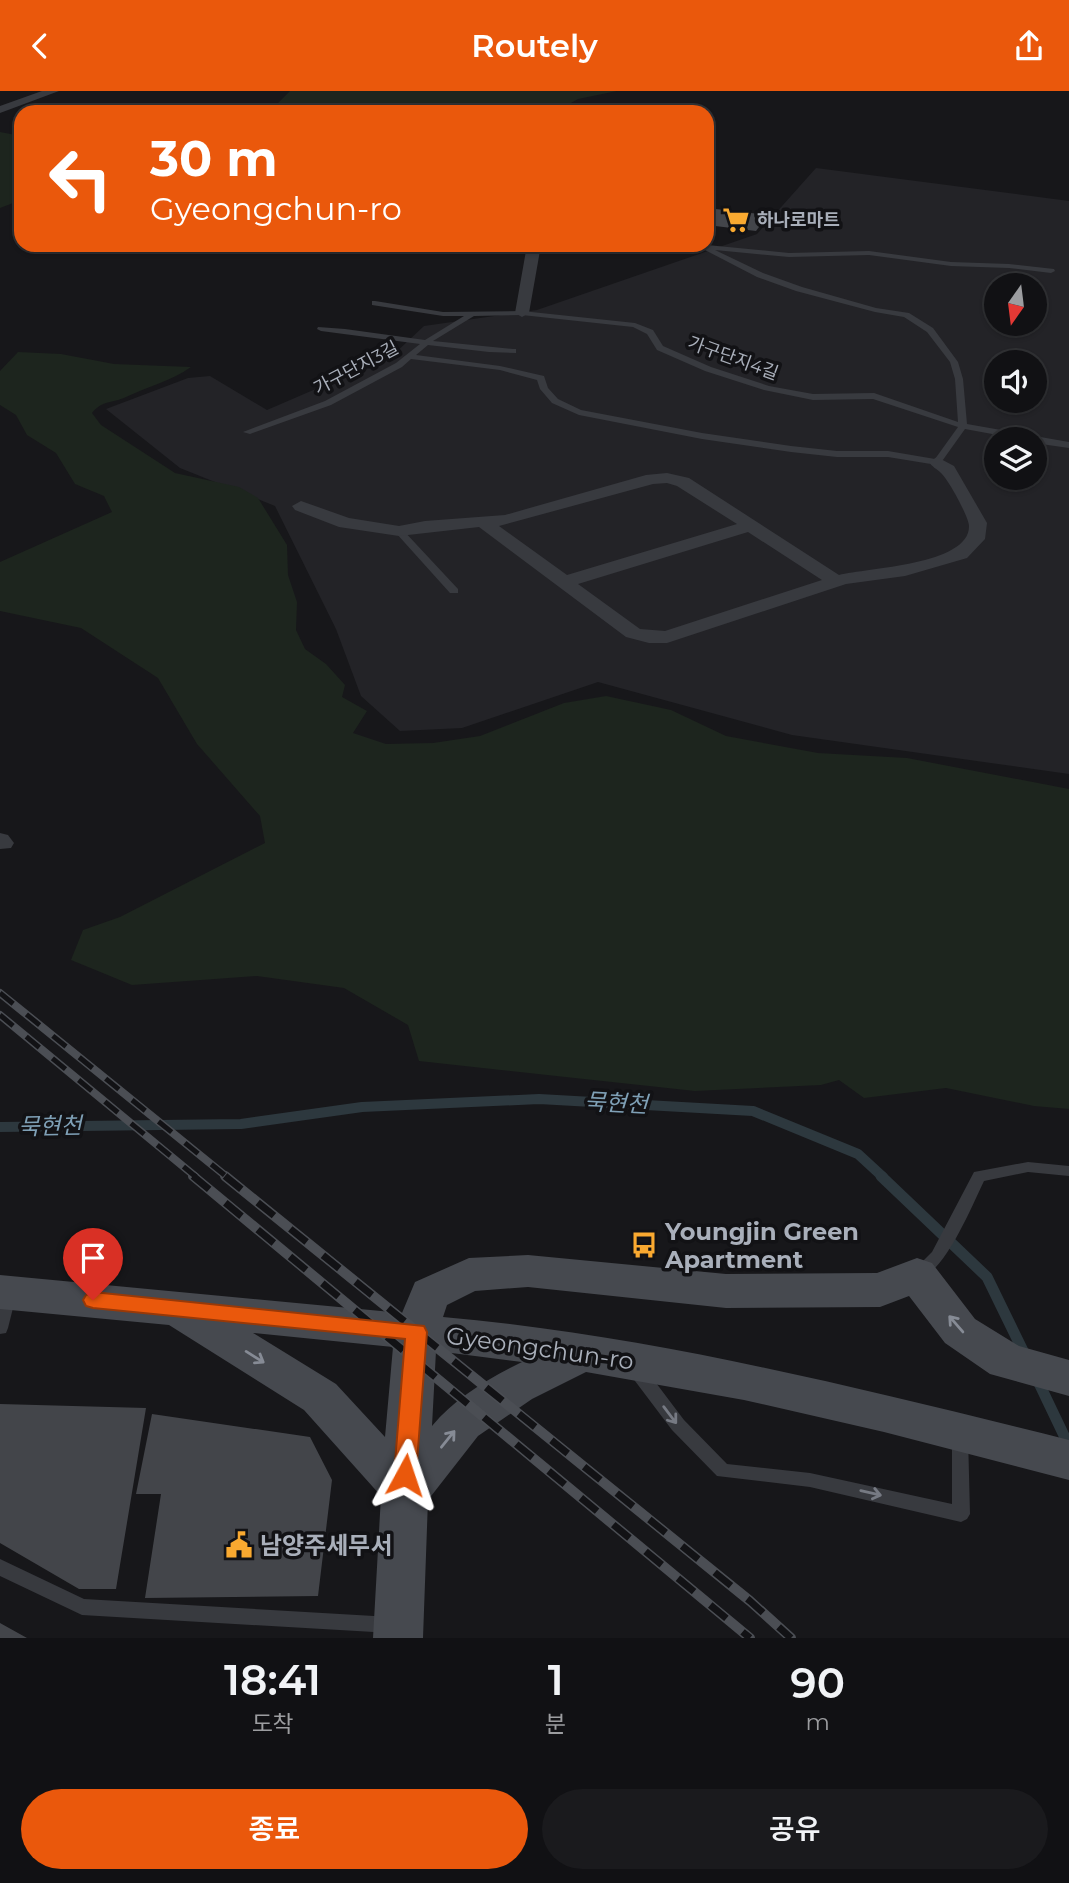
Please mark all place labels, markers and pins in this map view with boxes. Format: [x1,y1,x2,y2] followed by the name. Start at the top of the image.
[721,205,751,235] supermarket icon: 하나로마트
[757,209,840,231] place label: 하나로마트
[664,1217,859,1274] place label: Youngjin Green Apartment
[63,1228,123,1300] pin
[629,1230,659,1260] bus stop icon: Youngjin Green Apartment
[224,1530,254,1560] public building icon: 남양주세무서
[260,1531,392,1560] place label: 남양주세무서

